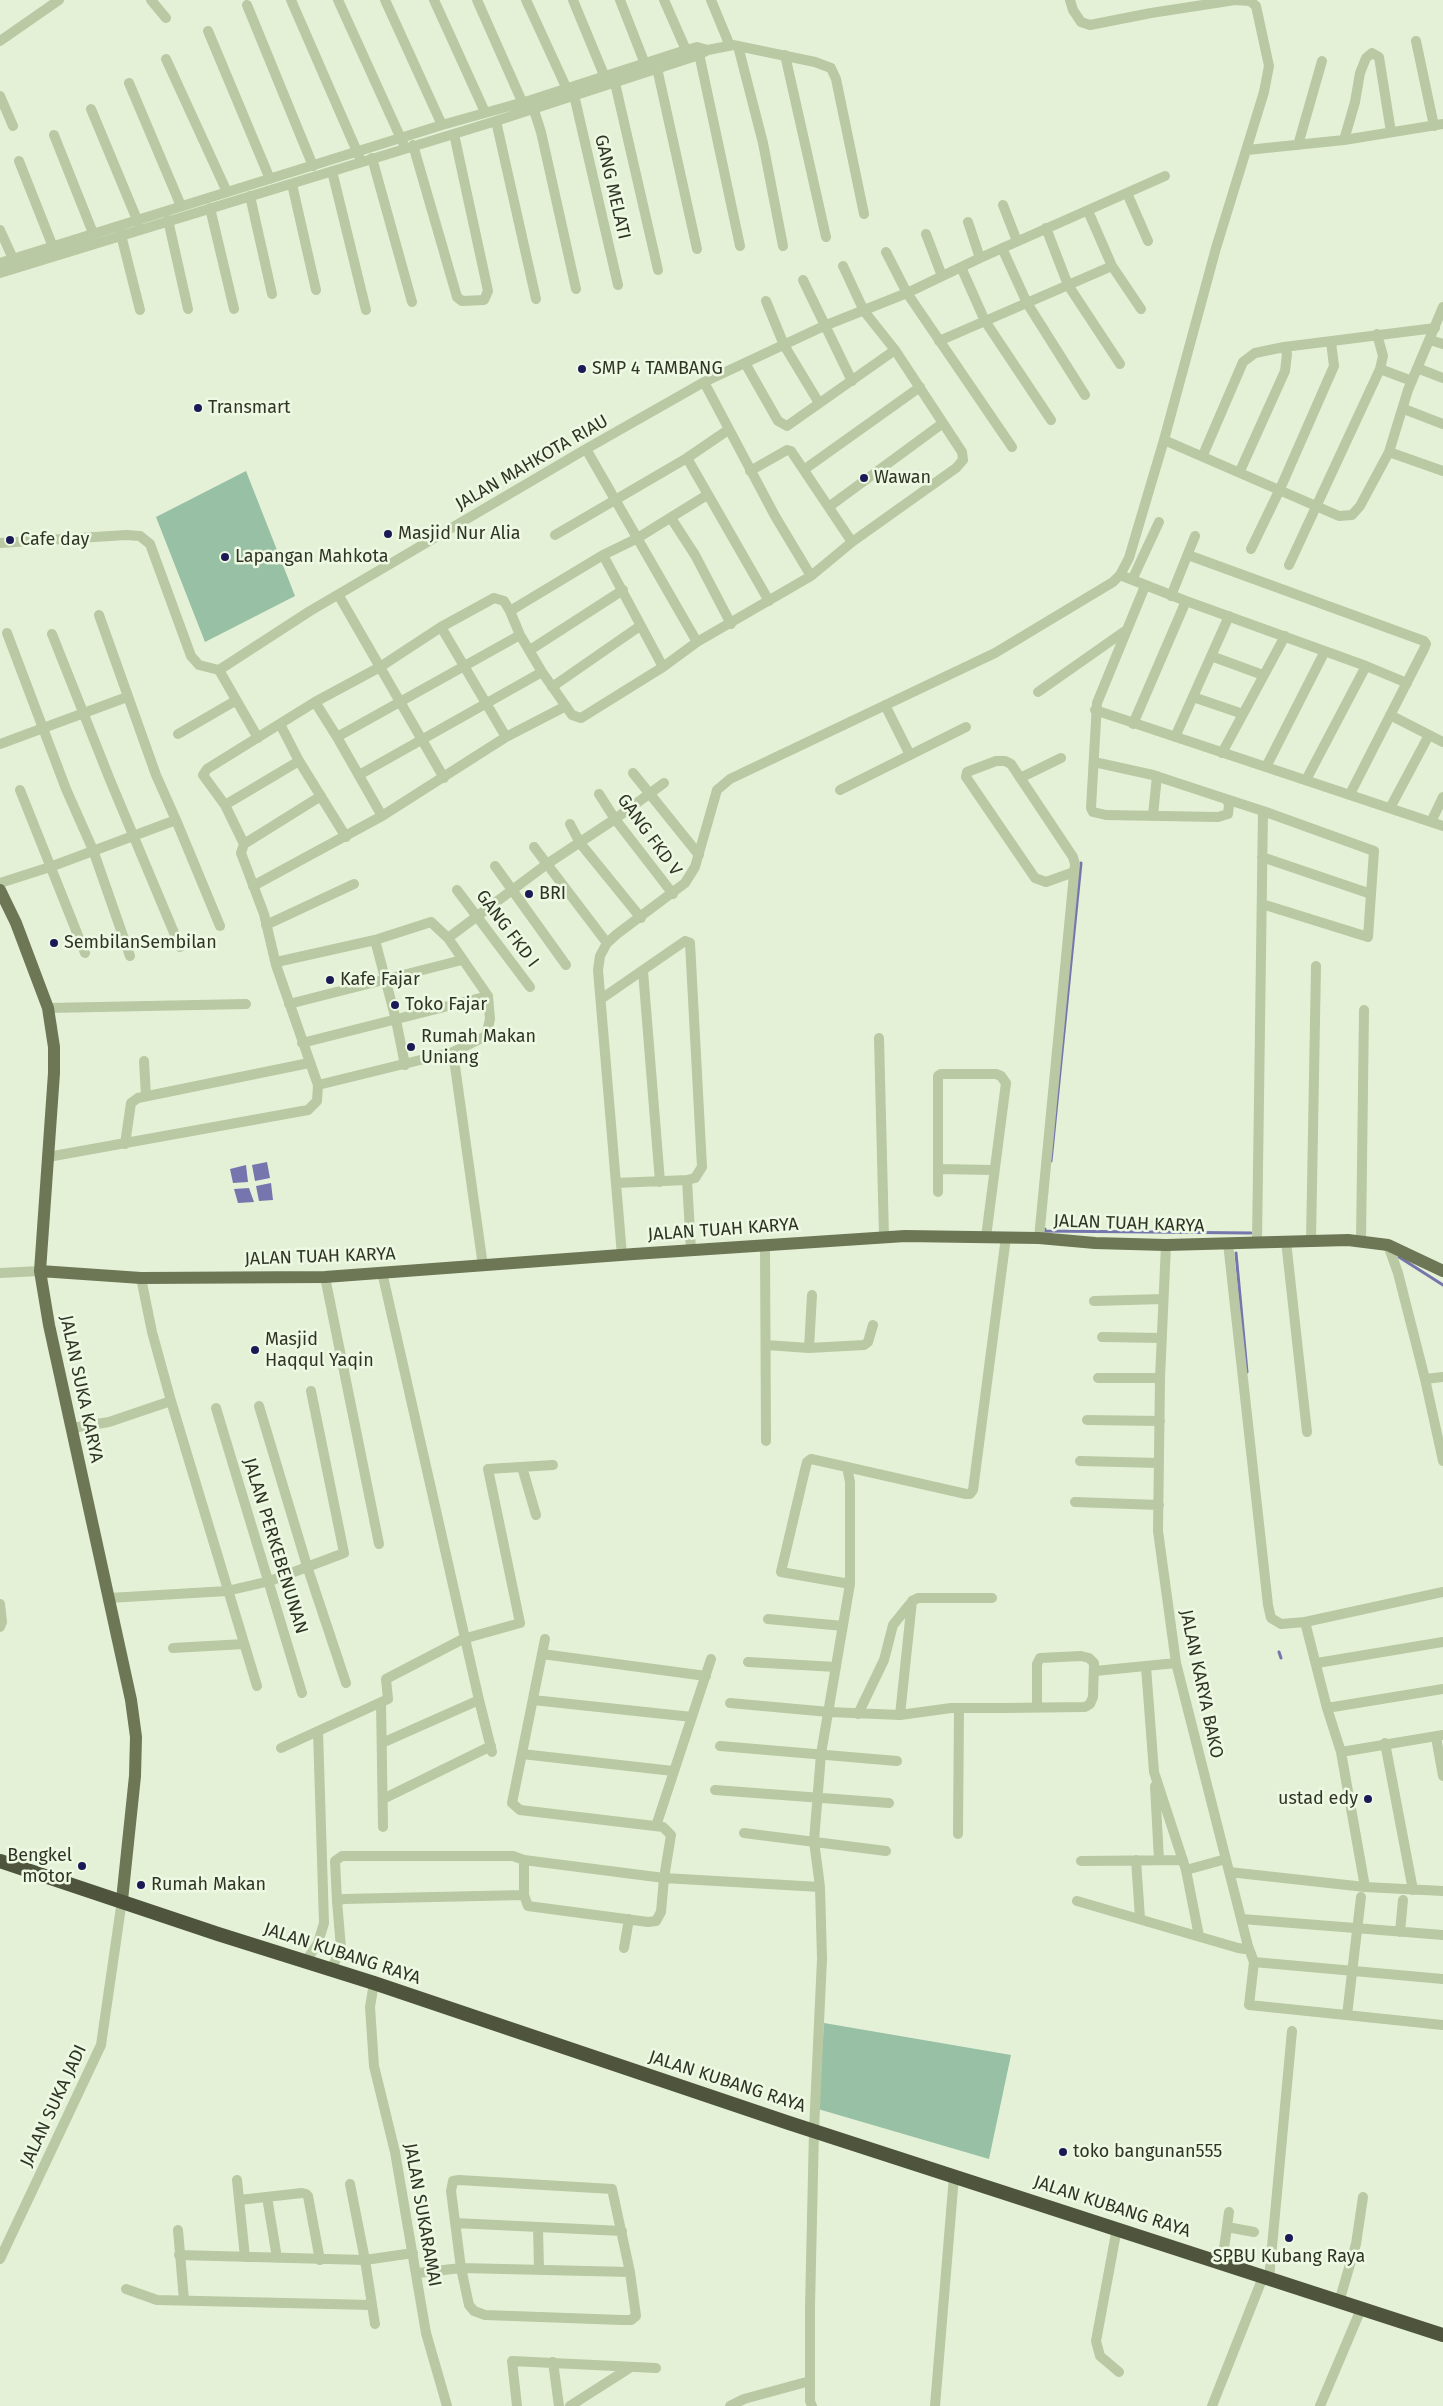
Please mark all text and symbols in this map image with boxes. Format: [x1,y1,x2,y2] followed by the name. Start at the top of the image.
[589,133,635,241] street label: GANG MELATI
[592,358,723,380] place label: SMP 4 TAMBANG
[576,363,588,375] marker: SMP 4 TAMBANG
[208,397,290,419] place label: Transmart
[192,402,204,414] marker: Transmart
[452,410,612,516] street label: JALAN MAHKOTA RIAU
[874,467,931,489] place label: Wawan
[858,472,870,484] marker: Wawan
[398,523,521,545] place label: Masjid Nur Alia
[382,528,394,540] marker: Masjid Nur Alia
[20,529,89,551] place label: Cafe day
[4,534,16,546] marker: Cafe day
[235,546,389,568] place label: Lapangan Mahkota
[219,551,231,563] marker: Lapangan Mahkota
[612,790,686,880] street label: GANG FKD V
[539,883,566,905] place label: BRI
[471,886,543,972] street label: GANG FKD I
[523,888,535,900] marker: BRI
[64,932,217,954] place label: SembilanSembilan
[48,937,60,949] marker: SembilanSembilan
[340,969,420,991] place label: Kafe Fajar
[324,974,336,986] marker: Kafe Fajar
[405,994,487,1016] place label: Toko Fajar
[389,999,401,1011] marker: Toko Fajar
[421,1026,536,1068] place label: Rumah Makan Uniang
[405,1041,417,1053] marker: Rumah Makan Uniang
[1053,1211,1205,1237] street label: JALAN TUAH KARYA
[647,1214,799,1246] street label: JALAN TUAH KARYA
[244,1244,396,1270] street label: JALAN TUAH KARYA
[55,1313,107,1465] street label: JALAN SUKA KARYA
[265,1329,374,1372] place label: Masjid Haqqul Yaqin
[249,1344,261,1356] marker: Masjid Haqqul Yaqin
[238,1455,312,1637] street label: JALAN PERKEBENUNAN
[1175,1608,1227,1760] street label: JALAN KARYA BAKO
[1278,1788,1358,1810] place label: ustad edy
[1362,1793,1374,1805] marker: ustad edy
[7,1845,72,1888] place label: Bengkel motor
[76,1860,88,1872] marker: Bengkel motor
[151,1874,266,1896] place label: Rumah Makan
[135,1879,147,1891] marker: Rumah Makan
[261,1918,423,1990] street label: JALAN KUBANG RAYA
[16,2041,92,2171] street label: JALAN SUKA JADI
[646,2046,808,2118] street label: JALAN KUBANG RAYA
[399,2141,445,2289] street label: JALAN SUKARAMAI
[1073,2141,1222,2163] place label: toko bangunan555
[1057,2146,1069,2158] marker: toko bangunan555
[1031,2171,1193,2243] street label: JALAN KUBANG RAYA
[1283,2232,1295,2244] marker: SPBU Kubang Raya
[1213,2246,1365,2268] place label: SPBU Kubang Raya

